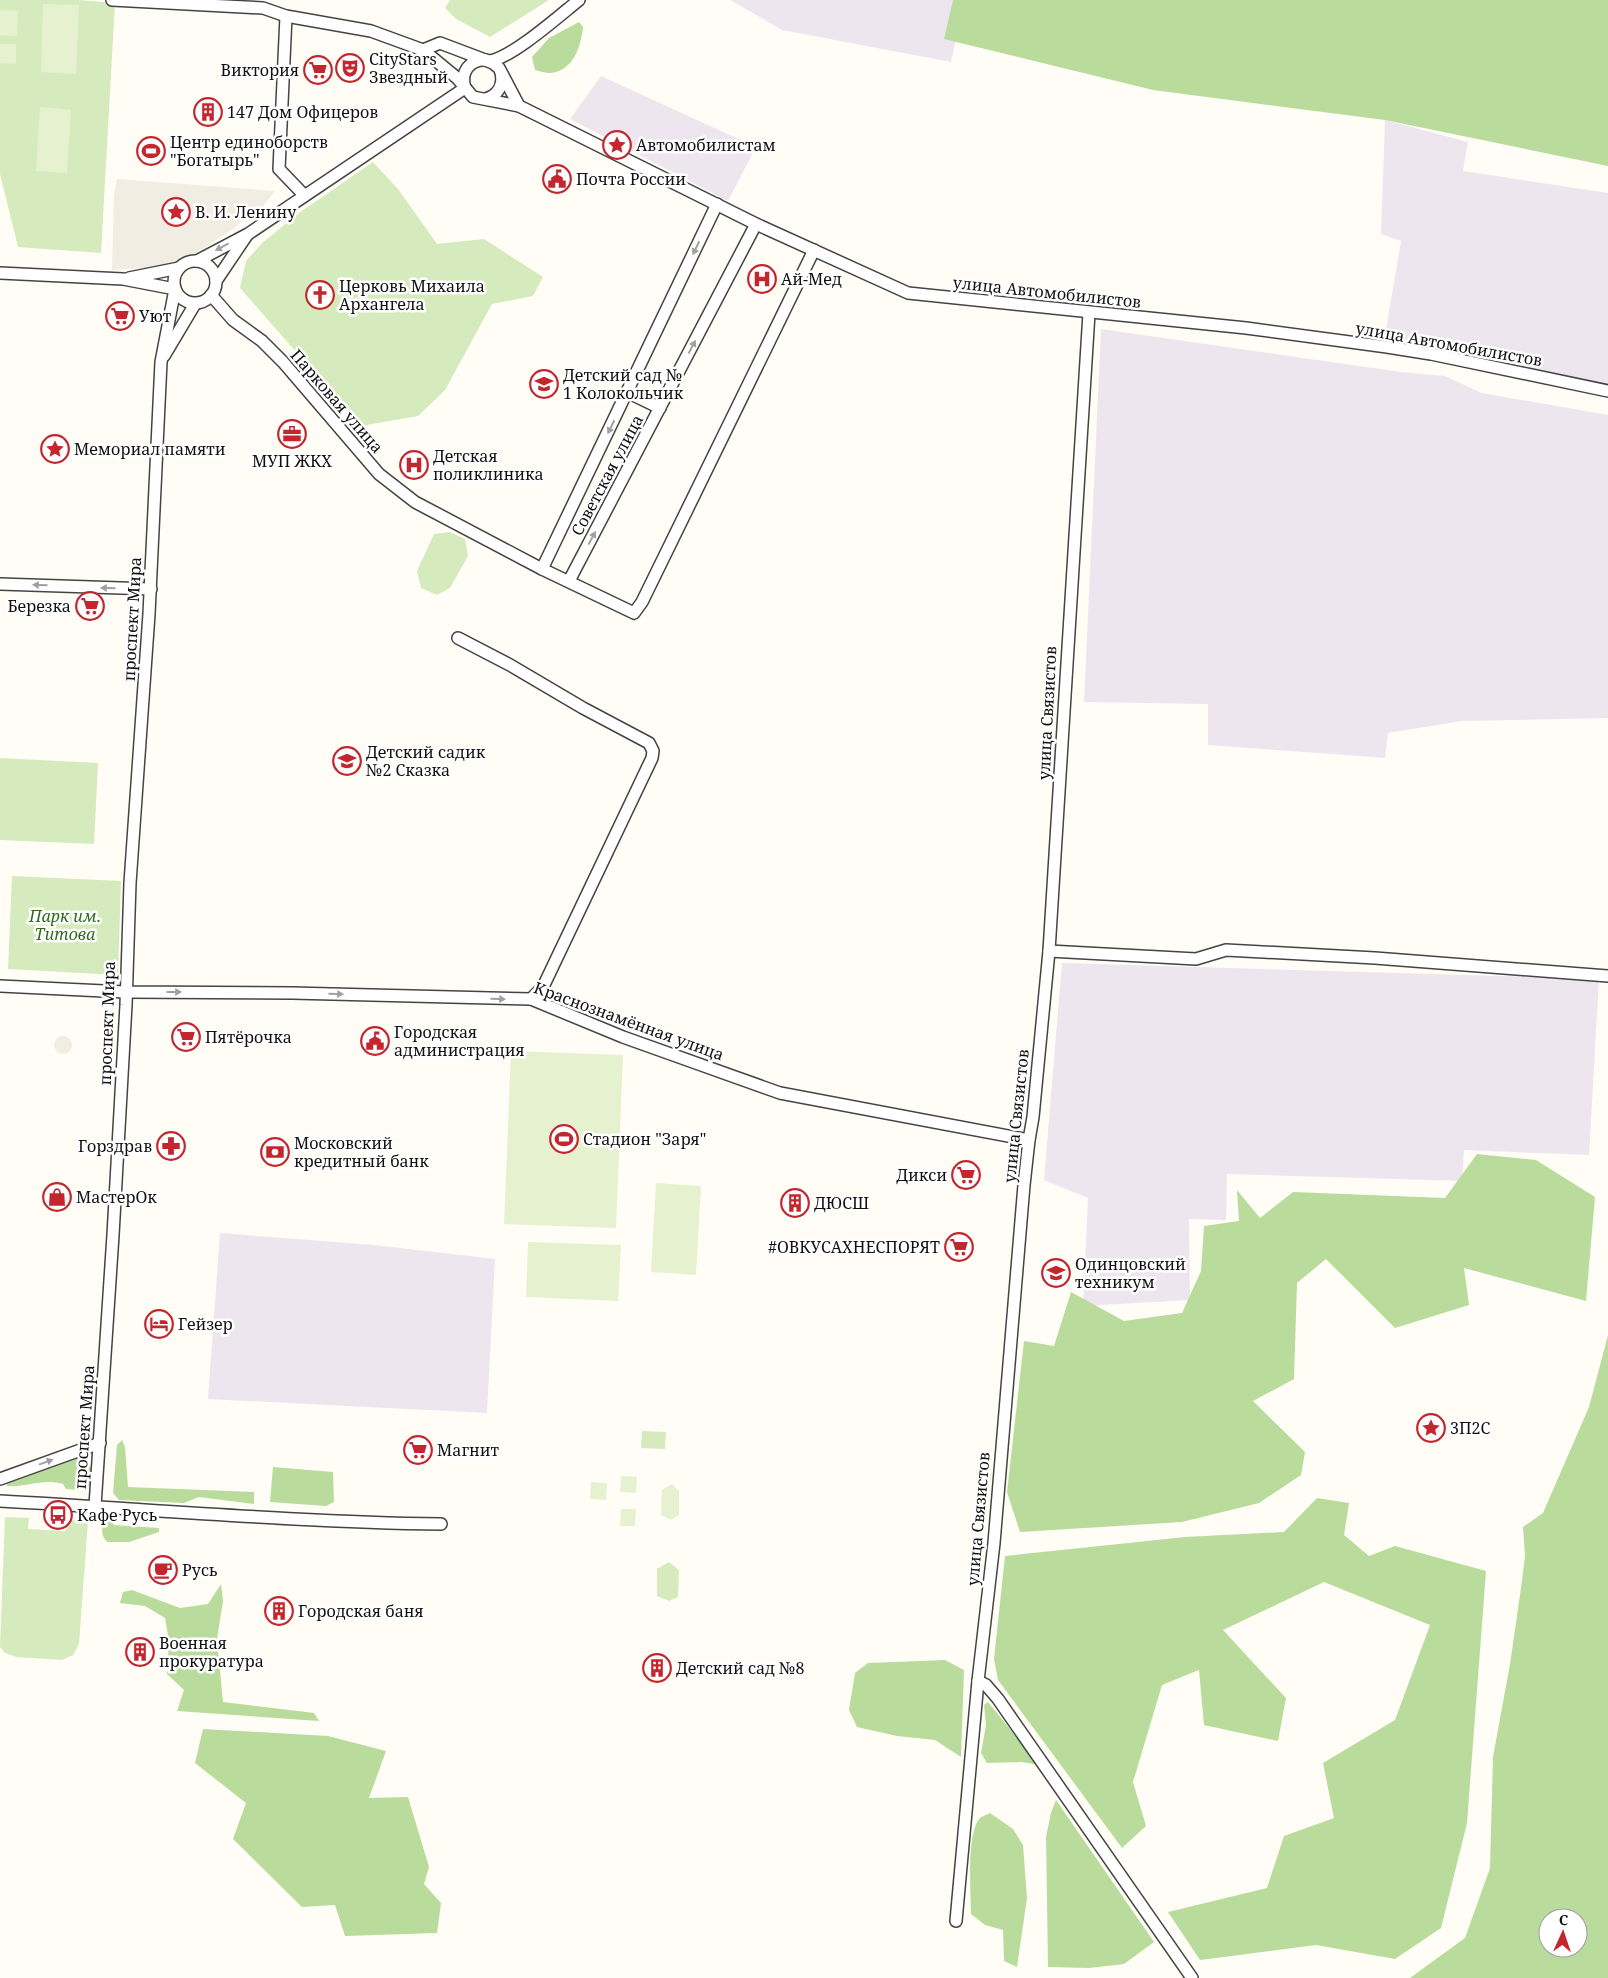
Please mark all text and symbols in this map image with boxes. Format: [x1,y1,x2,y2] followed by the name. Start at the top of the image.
[369,48,448,88] place label: CityStars Звездный
[335,53,365,83] theatre icon: CityStars Звездный
[303,55,333,85] supermarket icon: Виктория
[220,59,299,81] place label: Виктория
[193,97,223,127] building icon: 147 Дом Офицеров
[227,101,378,123] place label: 147 Дом Офицеров
[602,130,632,160] place icon: Автомобилистам
[170,131,328,171] place label: Центр единоборств "Богатырь"
[636,134,776,156] place label: Автомобилистам
[136,136,166,166] sports icon: Центр единоборств "Богатырь"
[542,164,572,194] public building icon: Почта России
[576,168,686,190] place label: Почта России
[161,197,191,227] place icon: В. И. Ленину
[195,201,297,223] place label: В. И. Ленину
[692,241,700,256] one-way arrow
[215,243,229,251] one-way arrow
[747,264,777,294] hospital icon: Ай-Мед
[781,268,842,290] place label: Ай-Мед
[952,271,1142,313] street label: улица Автомобилистов
[339,275,485,315] place label: Церковь Михаила Архангела
[305,280,335,310] church icon: Церковь Михаила Архангела
[105,301,135,331] supermarket icon: Уют
[139,305,172,327] place label: Уют
[1354,317,1544,371] street label: улица Автомобилистов
[688,340,696,354] one-way arrow
[286,344,388,458] street label: Парковая улица
[563,364,684,404] place label: Детский сад № 1 Колокольчик
[529,369,559,399] school or university icon: Детский сад № 1 Колокольчик
[566,411,648,539] street label: Советская улица
[277,419,307,449] office icon: МУП ЖКХ
[607,419,615,434] one-way arrow
[40,434,70,464] place icon: Мемориал памяти
[74,438,226,460] place label: Мемориал памяти
[433,445,544,485] place label: Детская поликлиника
[252,450,332,472] place label: МУП ЖКХ
[399,450,429,480] hospital icon: Детская поликлиника
[588,530,596,545] one-way arrow
[118,556,146,682] street label: проспект Мира
[32,581,48,589] one-way arrow
[100,584,116,592] one-way arrow
[75,591,105,621] supermarket icon: Березка
[7,595,71,617] place label: Березка
[1033,645,1062,781] street label: улица Связистов
[366,741,486,781] place label: Детский садик №2 Сказка
[332,746,362,776] school or university icon: Детский садик №2 Сказка
[28,905,101,945] park label: Парк им. Титова
[94,960,120,1086] street label: проспект Мира
[531,976,727,1066] street label: Краснознамённая улица
[166,988,182,996] one-way arrow
[328,990,344,998] one-way arrow
[491,995,507,1003] one-way arrow
[394,1021,525,1061] place label: Городская администрация
[171,1022,201,1052] supermarket icon: Пятёрочка
[205,1026,292,1048] place label: Пятёрочка
[360,1026,390,1056] public building icon: Городская администрация
[998,1048,1034,1184] street label: улица Связистов
[549,1124,579,1154] sports icon: Стадион "Заря"
[583,1128,706,1150] place label: Стадион "Заря"
[156,1131,186,1161] pharmacy icon: Горздрав
[294,1132,429,1172] place label: Московский кредитный банк
[78,1135,152,1157] place label: Горздрав
[260,1137,290,1167] bank icon: Московский кредитный банк
[951,1160,981,1190] supermarket icon: Дикси
[896,1164,947,1186] place label: Дикси
[42,1182,72,1212] shop icon: МастерОк
[76,1186,157,1208] place label: МастерОк
[780,1188,810,1218] building icon: ДЮСШ
[814,1192,869,1214] place label: ДЮСШ
[944,1232,974,1262] supermarket icon: #ОВКУСАХНЕСПОРЯТ
[768,1236,940,1258] place label: #ОВКУСАХНЕСПОРЯТ
[1075,1253,1186,1293] place label: Одинцовский техникум
[1041,1258,1071,1288] school or university icon: Одинцовский техникум
[144,1309,174,1339] hotel icon: Гейзер
[178,1313,233,1335] place label: Гейзер
[69,1364,99,1490] street label: проспект Мира
[1416,1413,1446,1443] place icon: 3П2С
[1450,1417,1490,1439] place label: 3П2С
[403,1435,433,1465] supermarket icon: Магнит
[437,1439,500,1461] place label: Магнит
[961,1451,995,1587] street label: улица Связистов
[39,1458,54,1466] one-way arrow
[43,1500,73,1530] bus stop icon: Кафе Русь
[77,1504,157,1526] place label: Кафе Русь
[148,1555,178,1585] cafe icon: Русь
[182,1559,218,1581] place label: Русь
[264,1596,294,1626] building icon: Городская баня
[298,1600,424,1622] place label: Городская баня
[159,1632,264,1672] place label: Военная прокуратура
[125,1637,155,1667] building icon: Военная прокуратура
[642,1653,672,1683] building icon: Детский сад №8
[676,1657,804,1679] place label: Детский сад №8
[1538,1908,1588,1958] north arrow
[1559,1910,1569,1929] text: С

